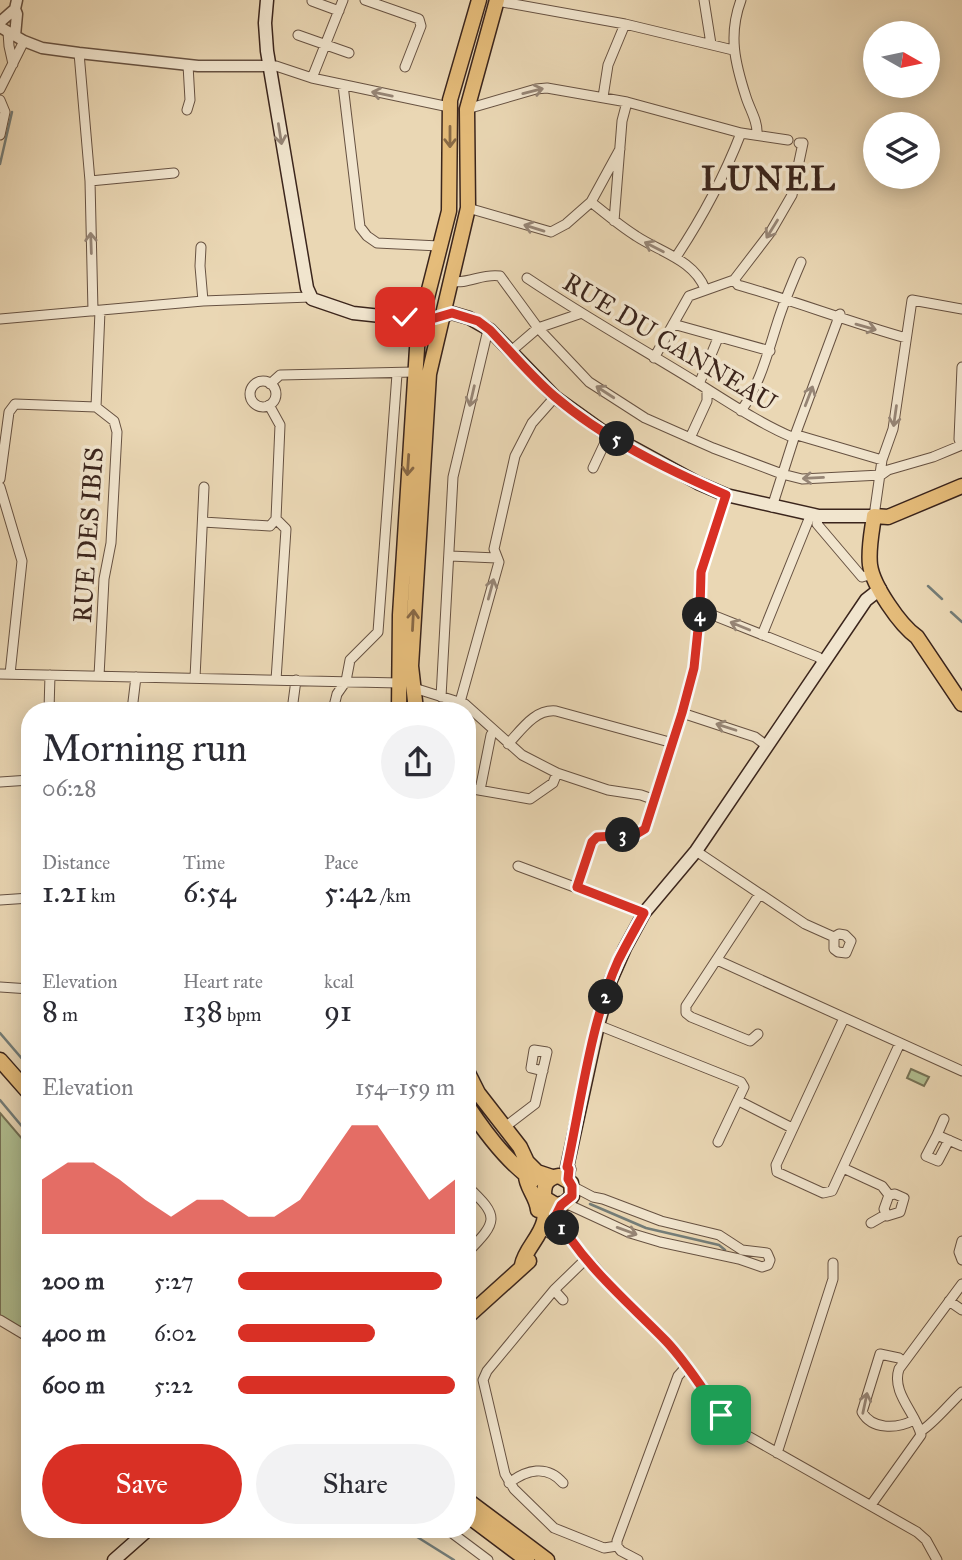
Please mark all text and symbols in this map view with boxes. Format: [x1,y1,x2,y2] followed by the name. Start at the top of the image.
[863,21,940,98] north arrow
[863,21,940,189] map controls
[521,84,544,97] one-way arrow
[371,86,394,100] one-way arrow
[863,112,940,189] button: layers
[274,122,287,145] one-way arrow
[443,126,457,149] one-way arrow
[701,159,837,199] district label: LUNEL
[765,219,779,239] one-way arrow
[524,220,546,233] one-way arrow
[85,232,98,255] one-way arrow
[645,239,665,253] one-way arrow
[557,266,783,419] street label: RUE DU CANNEAU
[375,287,435,347] pin
[386,298,424,336] icon: check
[855,321,877,334] one-way arrow
[465,384,478,406] one-way arrow
[596,385,615,400] one-way arrow
[804,386,817,407] one-way arrow
[888,404,901,427] one-way arrow
[600,422,634,457] pin: 5
[612,427,621,450] text: 5
[66,446,110,624] street label: RUE DES IBIS
[401,453,414,476] one-way arrow
[802,472,825,485] one-way arrow
[485,578,498,601] one-way arrow
[682,598,718,632] pin: 4
[694,603,705,626] text: 4
[407,610,420,632] one-way arrow
[730,618,752,631] one-way arrow
[715,720,737,733] one-way arrow
[42,725,247,771] text: Morning run
[381,725,455,799] button: share
[42,774,97,802] text: 06:28
[606,818,640,852] pin: 3
[619,823,626,846] text: 3
[42,851,110,874] text: Distance
[183,851,225,874] text: Time
[324,851,358,874] text: Pace
[42,874,87,910] text: 1.21
[183,874,236,910] text: 6:54
[324,874,377,910] text: 5:42
[87,884,116,907] text: km
[377,884,411,907] text: /km
[42,970,117,993] text: Elevation
[183,970,263,993] text: Heart rate
[324,970,354,993] text: kcal
[588,979,624,1014] pin: 2
[601,985,610,1008] text: 2
[42,993,58,1029] text: 8
[183,993,223,1029] text: 138
[324,993,352,1029] text: 91
[58,1003,78,1026] text: m
[223,1003,262,1026] text: bpm
[42,1073,133,1101] text: Elevation
[355,1073,455,1101] text: 154–159 m
[544,1210,580,1246] pin: 1
[558,1216,565,1239] text: 1
[615,1226,637,1238] one-way arrow
[42,1267,104,1295] text: 200 m
[154,1267,194,1295] text: 5:27
[42,1319,106,1347] text: 400 m
[154,1319,196,1347] text: 6:02
[42,1371,105,1399] text: 600 m
[154,1371,193,1399] text: 5:22
[691,1385,751,1445] pin
[859,1392,873,1415] one-way arrow
[702,1396,740,1434] icon: arrive
[42,1444,242,1524] button: Save
[256,1444,455,1524] button: Share

